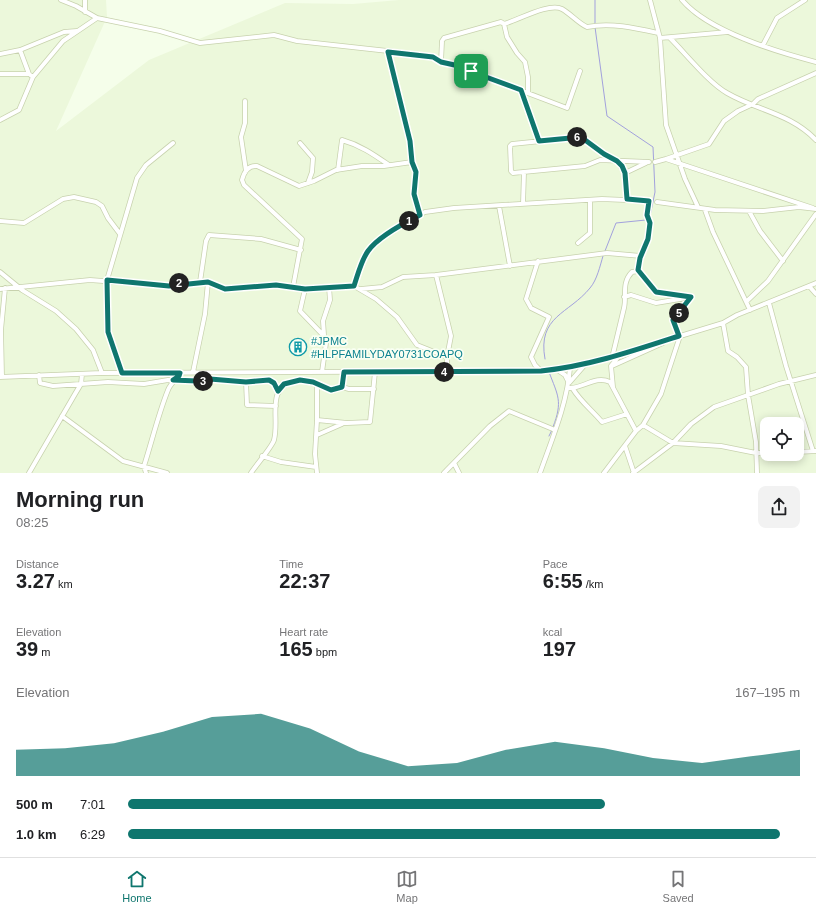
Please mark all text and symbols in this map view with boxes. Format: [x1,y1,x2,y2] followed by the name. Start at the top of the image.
[454,54,488,88] pin
[460,60,482,82] icon: arrive
[567,127,587,147] pin: 6
[574,131,580,143] text: 6
[399,211,419,231] pin: 1
[406,215,412,227] text: 1
[169,273,189,293] pin: 2
[176,277,182,289] text: 2
[669,303,689,323] pin: 5
[676,307,682,319] text: 5
[311,335,463,360] place label: #JPMC #HLPFAMILYDAY0731COAPQ
[288,337,308,357] building icon: #JPMC #HLPFAMILYDAY0731COAPQ
[434,362,454,382] pin: 4
[441,366,447,378] text: 4
[193,371,213,391] pin: 3
[200,375,206,387] text: 3
[760,417,804,461] map controls
[760,417,804,461] button: locate
[758,486,800,528] button: share
[16,487,144,512] text: Morning run
[16,515,49,530] text: 08:25
[16,558,59,570] text: Distance
[279,558,303,570] text: Time
[543,558,568,570] text: Pace
[16,570,55,592] text: 3.27
[279,570,330,592] text: 22:37
[543,570,583,592] text: 6:55
[55,578,73,590] text: km
[583,578,603,590] text: /km
[16,626,61,638] text: Elevation
[279,626,328,638] text: Heart rate
[543,626,562,638] text: kcal
[16,638,38,660] text: 39
[279,638,313,660] text: 165
[543,638,576,660] text: 197
[38,646,50,658] text: m
[313,646,337,658] text: bpm
[16,685,69,700] text: Elevation
[735,685,800,700] text: 167–195 m
[16,797,53,812] text: 500 m
[80,797,105,812] text: 7:01
[16,827,56,842] text: 1.0 km
[80,827,105,842] text: 6:29
[122,868,152,904] tab: Home
[396,868,418,904] tab: Map
[663,868,694,904] tab: Saved

